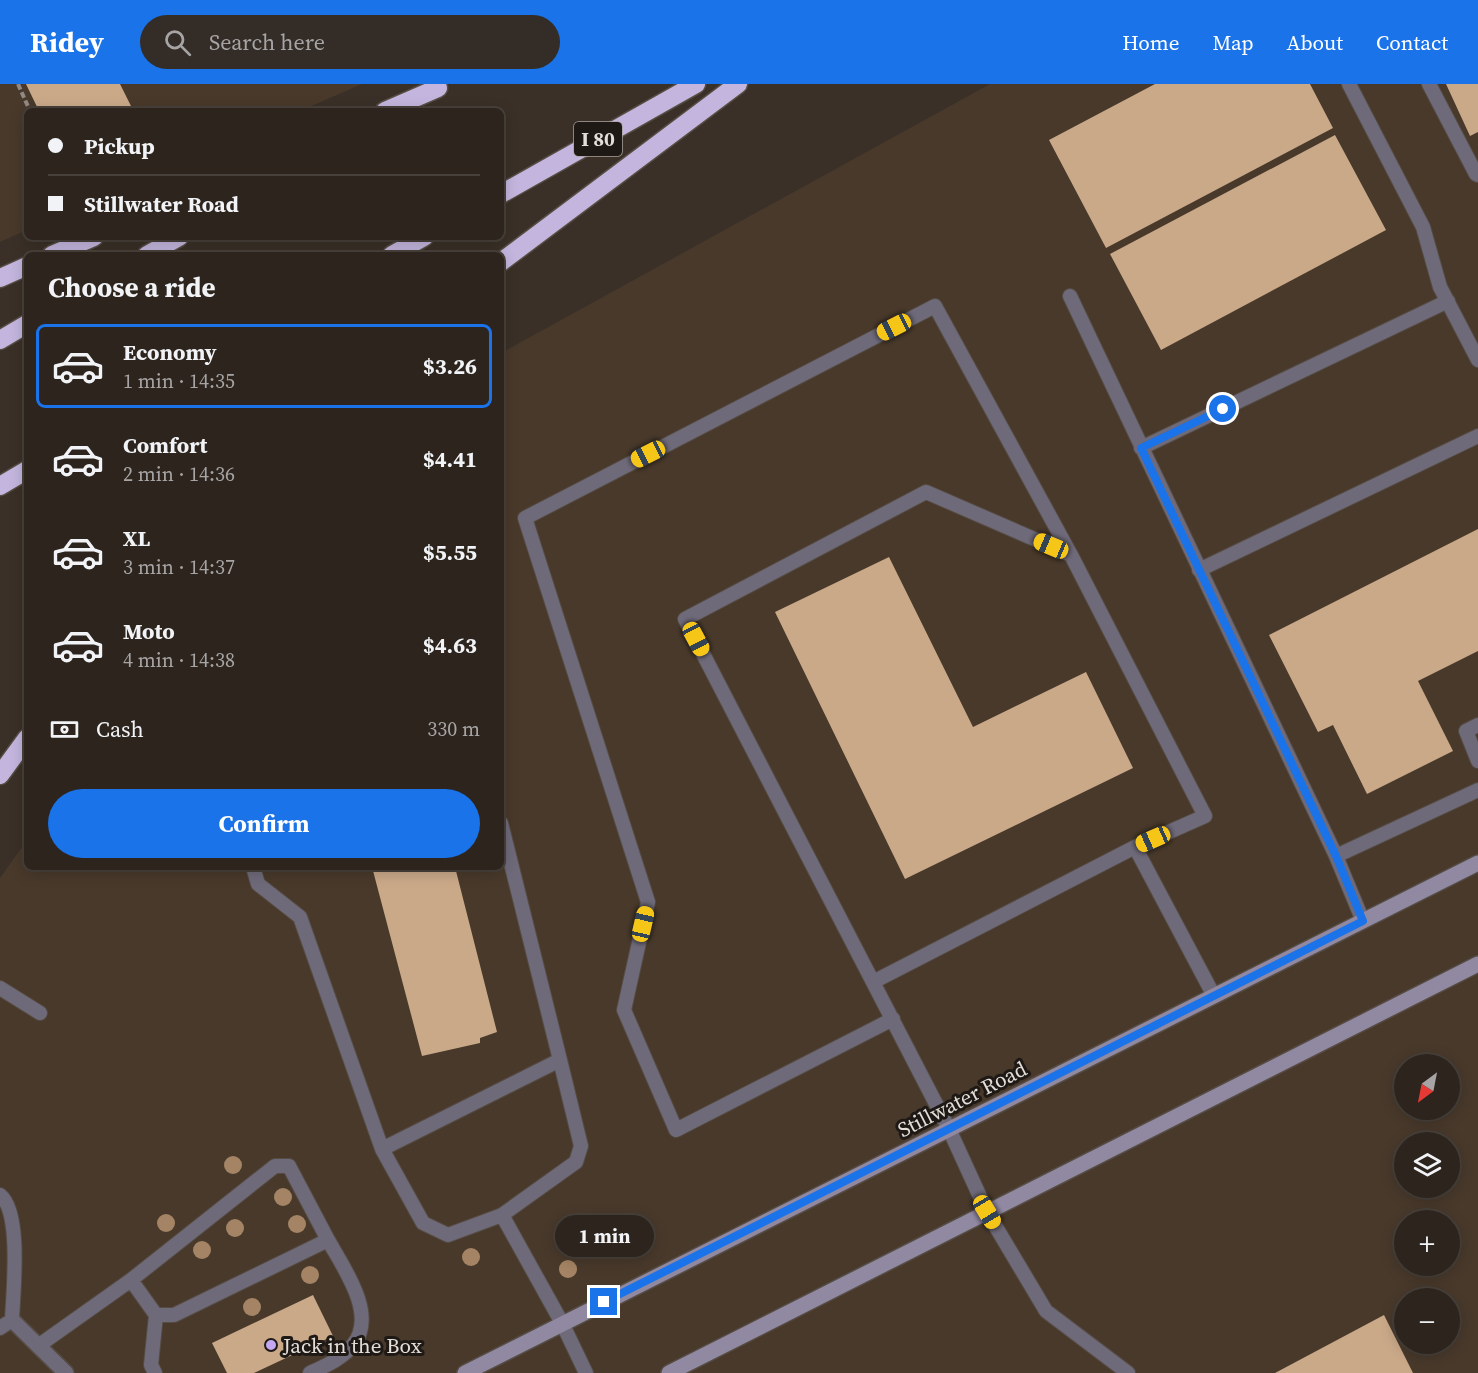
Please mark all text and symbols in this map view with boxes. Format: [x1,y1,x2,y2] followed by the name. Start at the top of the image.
[140,15,560,69] search box
[30,23,104,61] text: Ridey
[161,26,194,59] icon: search
[209,27,325,57] text: Search here
[1122,28,1180,57] text: Home
[1213,28,1254,57] text: Map
[1287,28,1343,57] text: About
[1376,28,1448,57] text: Contact
[574,122,622,156] road number: I 80
[84,131,155,161] text: Pickup
[84,189,239,219] text: Stillwater Road
[48,269,216,306] text: Choose a ride
[874,311,914,343] car
[123,337,217,367] text: Economy
[51,339,105,393] icon: car
[423,351,477,381] text: $3.26
[123,367,235,395] text: 1 min · 14:35
[1209,395,1236,422] route start
[123,430,207,460] text: Comfort
[51,432,105,486] icon: car
[628,438,668,470] car
[423,444,477,474] text: $4.41
[123,460,235,488] text: 2 min · 14:36
[123,523,150,553] text: XL
[51,525,105,579] icon: car
[1031,531,1071,561] car
[423,537,477,567] text: $5.55
[123,553,235,581] text: 3 min · 14:37
[123,616,175,646] text: Moto
[51,618,105,672] icon: car
[680,619,712,659] car
[423,630,477,660] text: $4.63
[123,646,235,674] text: 4 min · 14:38
[48,713,81,746] icon: cash
[96,714,144,744] text: Cash
[427,715,480,743] text: 330 m
[48,789,480,858] button: Confirm
[1133,823,1173,855] car
[630,904,656,944] car
[892,1054,1032,1144] street label: Stillwater Road
[1394,1054,1460,1120] north arrow
[1394,1054,1460,1354] map controls
[1394,1132,1460,1198] button: layers
[970,1192,1004,1232] car
[1394,1210,1460,1276] button: +
[554,1215,654,1257] callout: 1 min
[579,1222,630,1250] text: 1 min
[590,1288,617,1315] route end
[1394,1288,1460,1354] button: −
[282,1331,422,1360] place label: Jack in the Box
[264,1338,278,1352] marker: Jack in the Box

